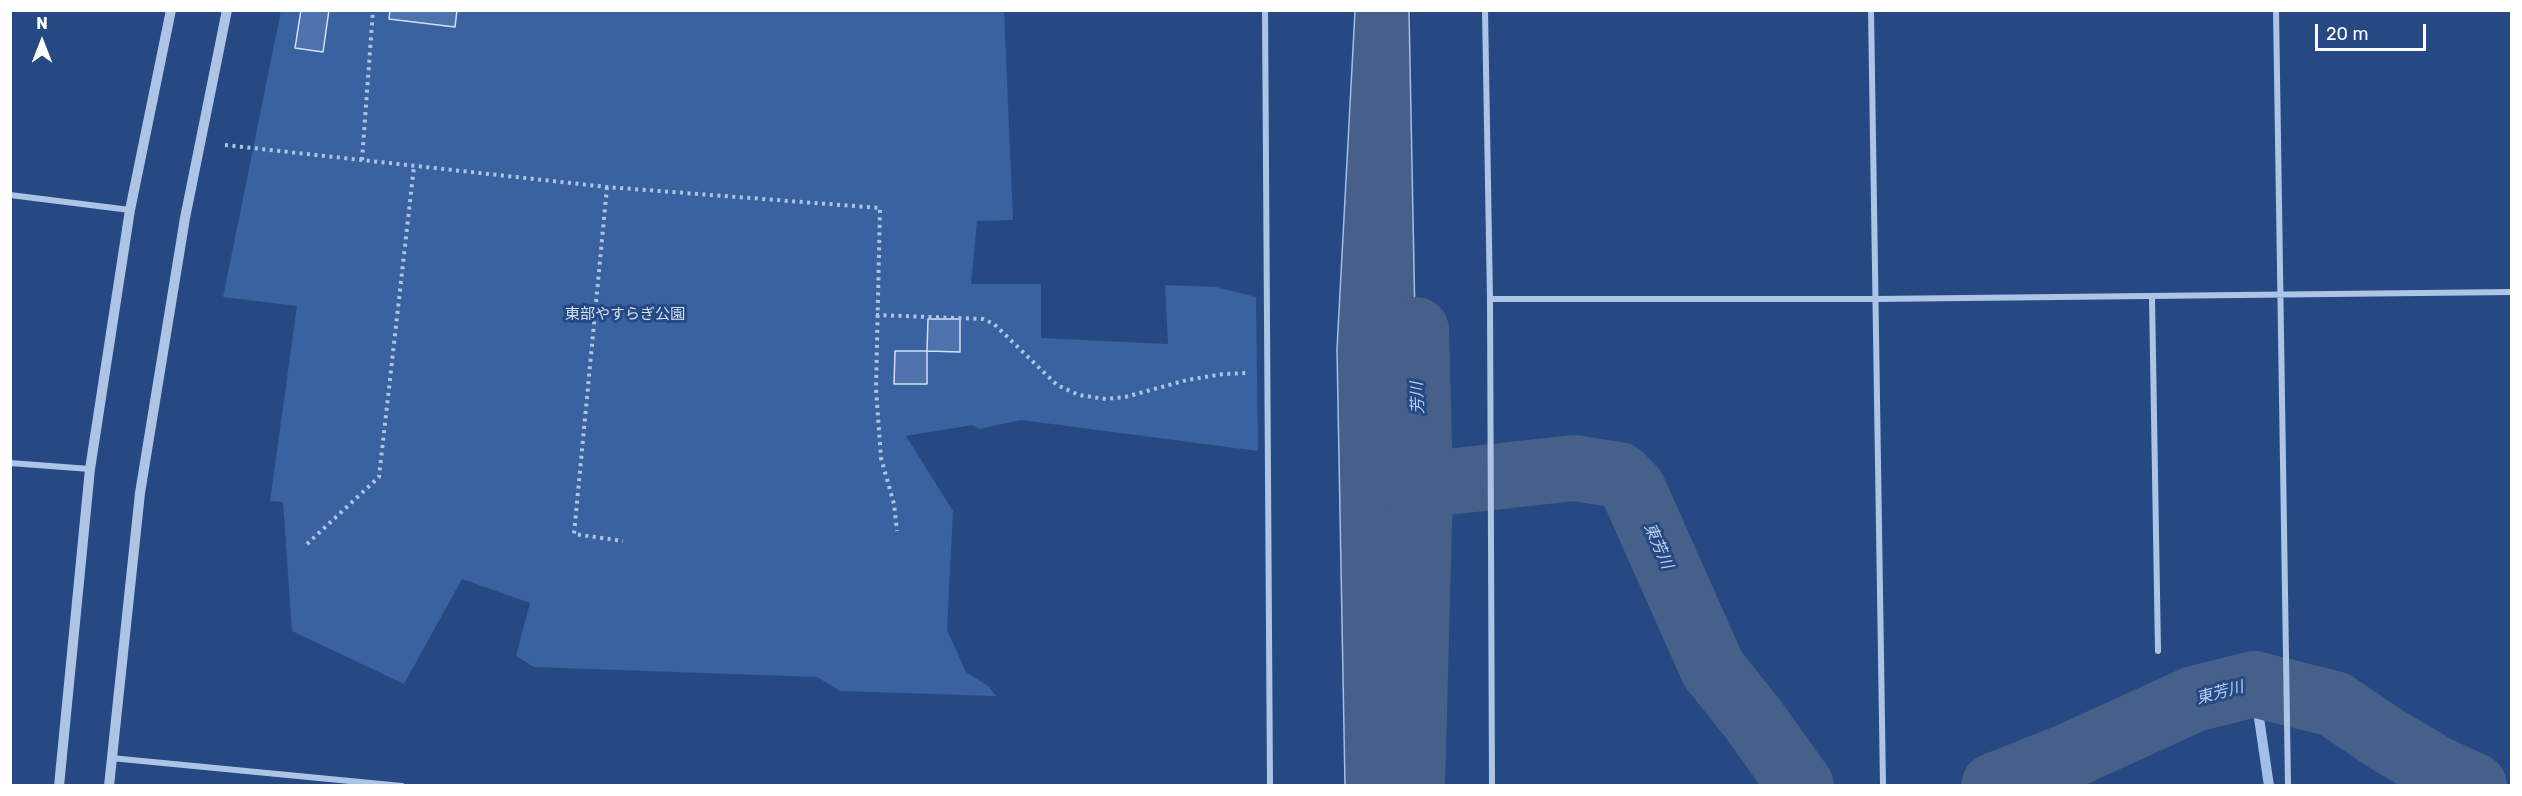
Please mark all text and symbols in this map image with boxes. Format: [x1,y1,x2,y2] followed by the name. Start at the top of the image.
[12,12,72,72] north arrow
[2318,12,2429,50] scale bar
[36,14,48,33] text: N
[2326,23,2368,45] text: 20 m
[565,306,685,324] park label: 東部やすらぎ公園
[1408,382,1428,414] water label: 芳川
[1639,520,1677,572] water label: 東芳川
[2194,678,2246,708] water label: 東芳川

